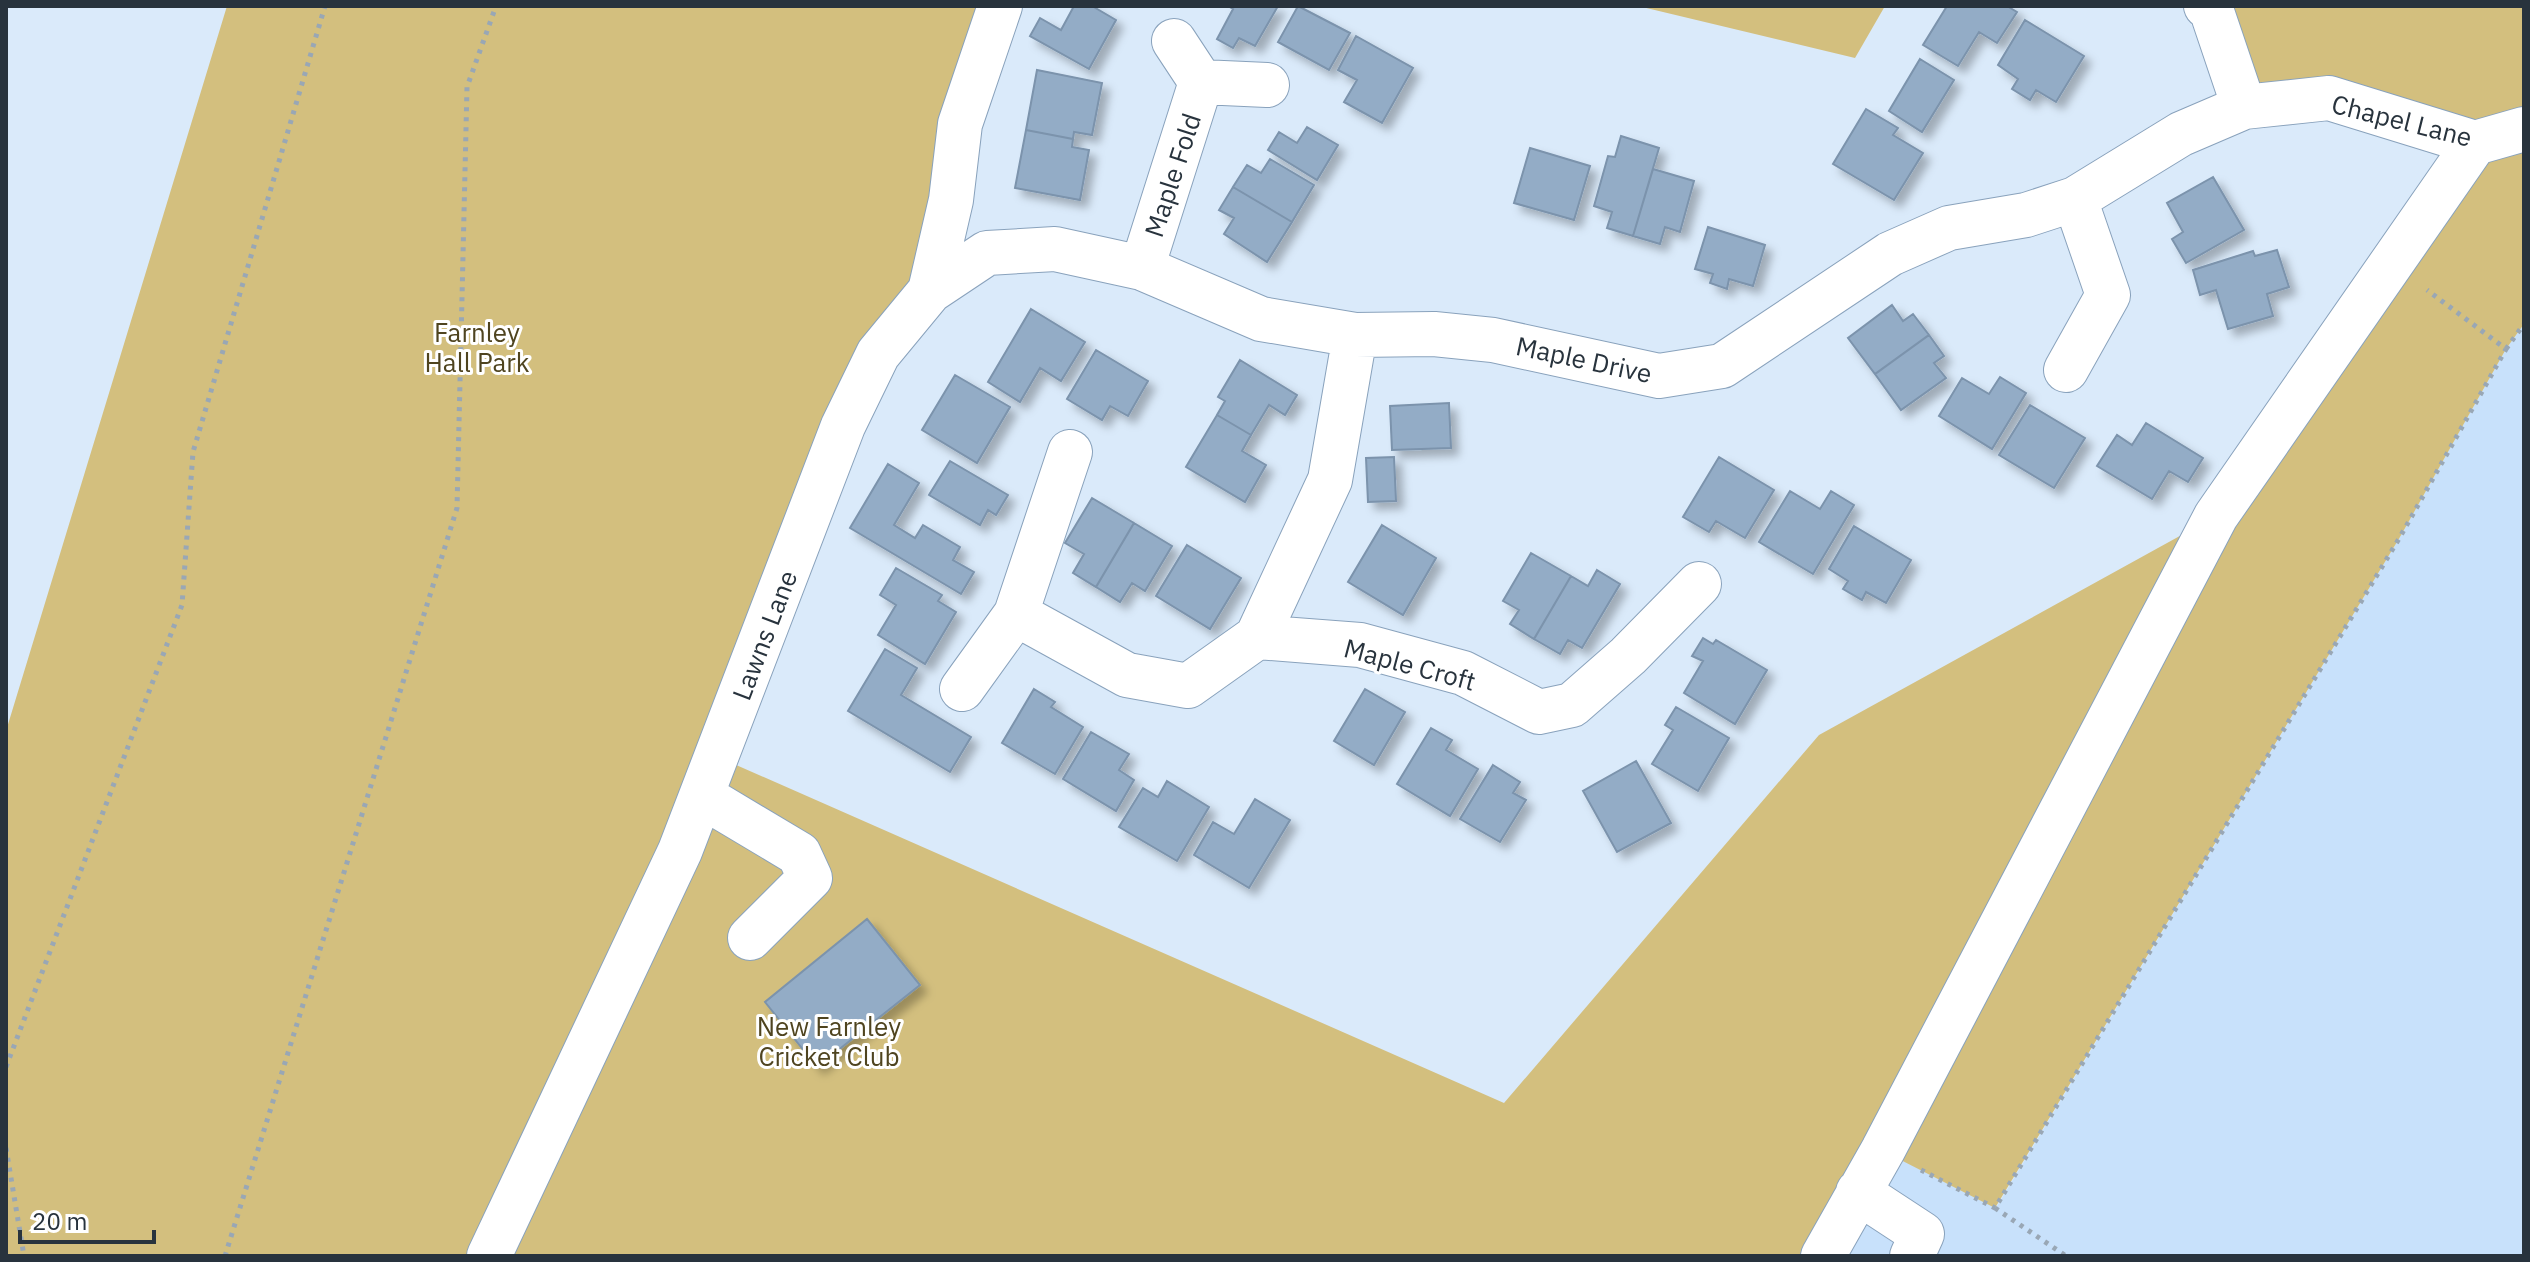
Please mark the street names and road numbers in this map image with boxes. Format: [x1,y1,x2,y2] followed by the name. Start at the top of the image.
[2328,86,2476,154] street label: Chapel Lane
[1136,109,1208,241] street label: Maple Fold
[1513,328,1655,390] street label: Maple Drive
[724,565,804,705] street label: Lawns Lane
[1340,630,1480,698] street label: Maple Croft

